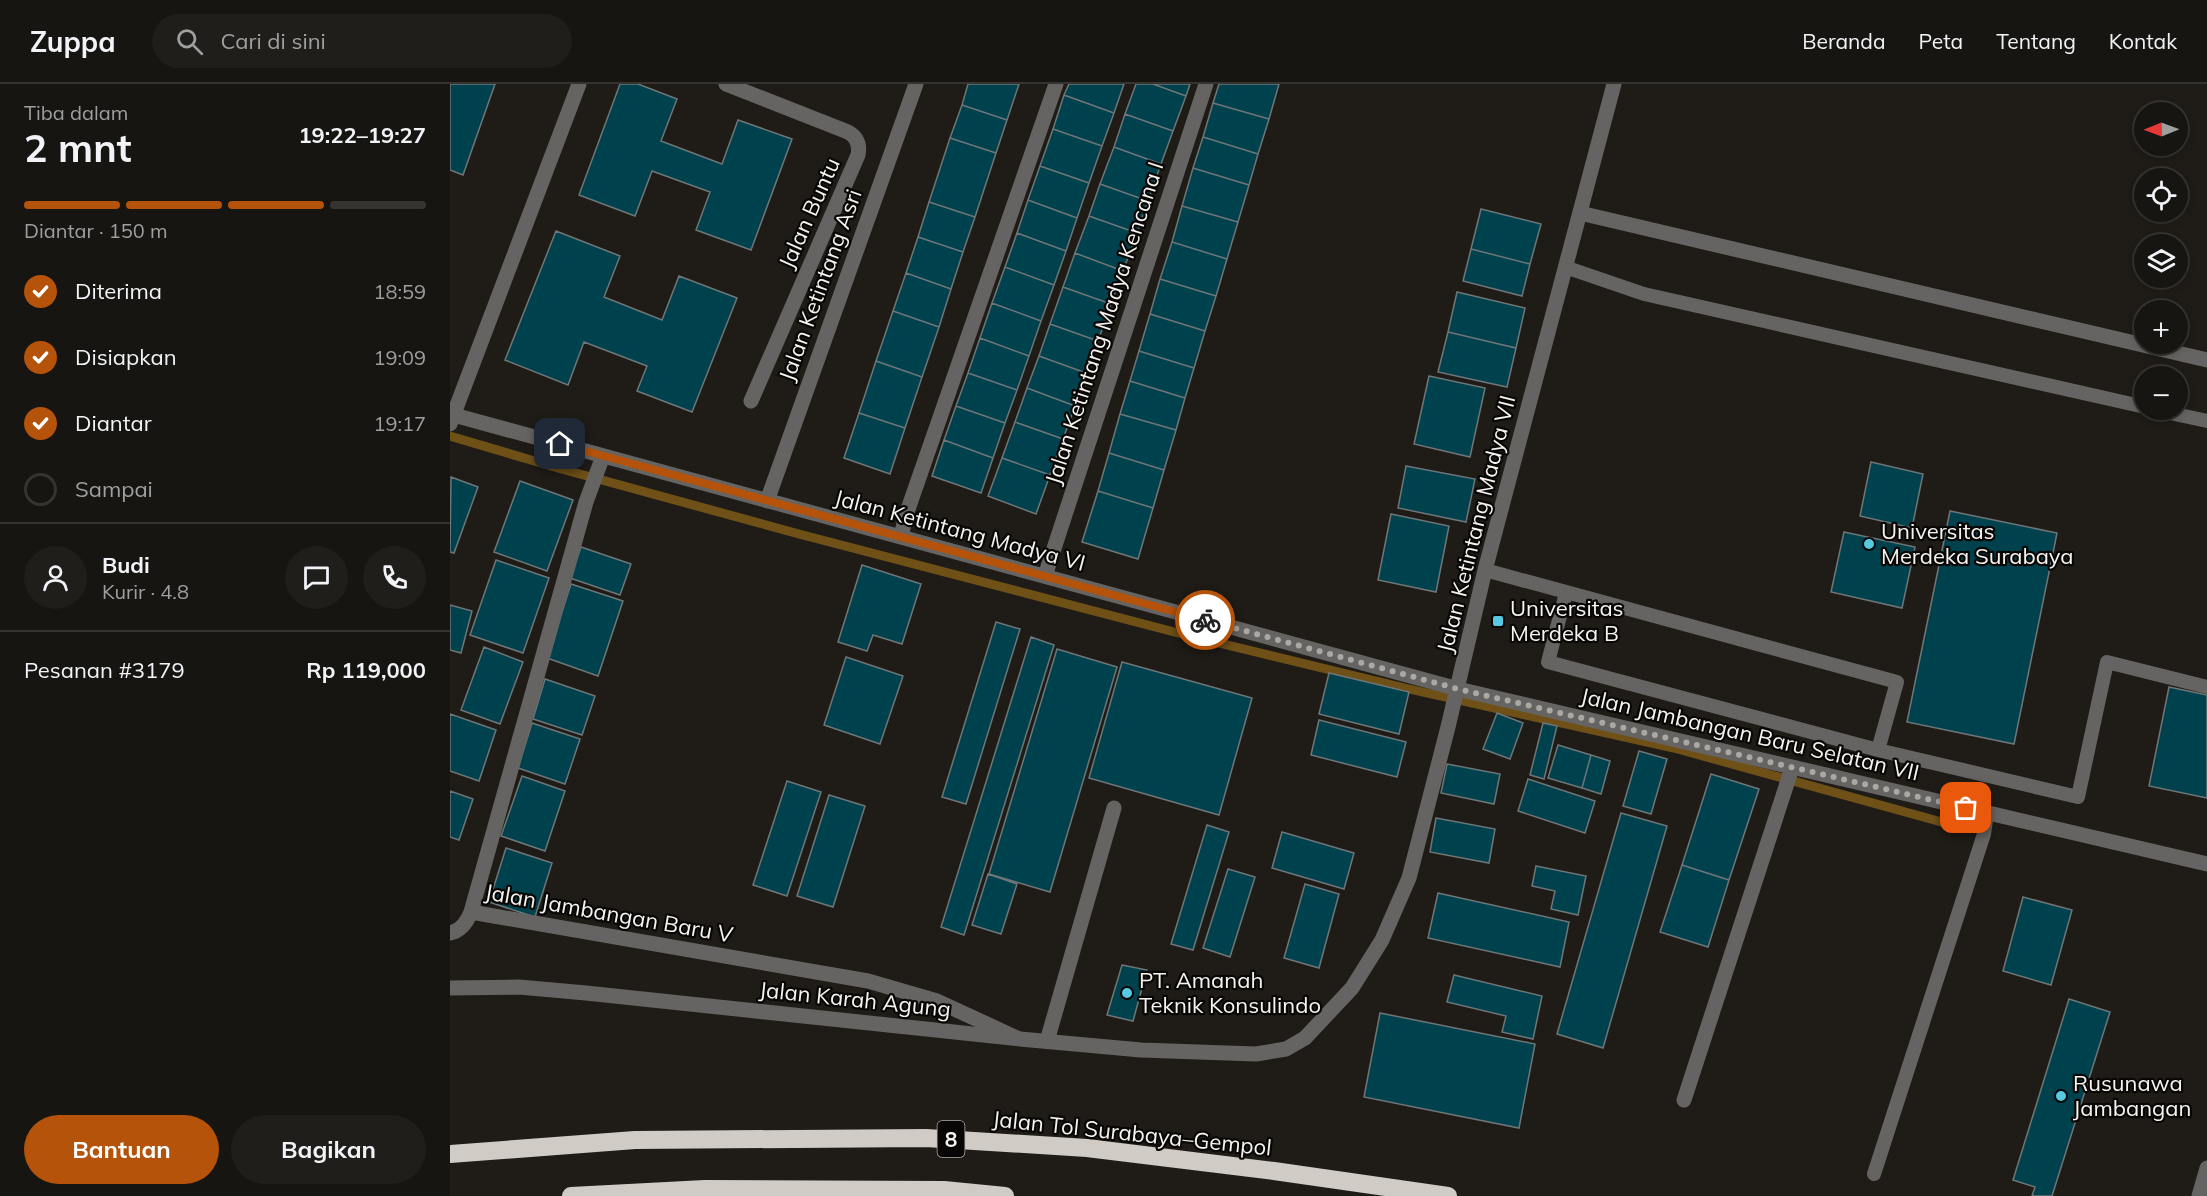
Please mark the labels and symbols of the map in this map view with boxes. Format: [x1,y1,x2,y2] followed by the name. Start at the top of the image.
[2134,102,2188,156] north arrow
[772,153,846,273] street label: Jalan Buntu
[1039,158,1169,488] street label: Jalan Ketintang Madya Kencana I
[772,185,868,385] street label: Jalan Ketintang Asri
[1430,392,1522,656] street label: Jalan Ketintang Madya VII
[534,418,585,469] pin
[832,483,1088,577] street label: Jalan Ketintang Madya VI
[1881,517,2073,570] place label: Universitas Merdeka Surabaya
[1862,537,1876,551] marker: Universitas Merdeka Surabaya
[1175,590,1235,650] courier
[1510,594,1624,647] place label: Universitas Merdeka B
[1491,614,1505,628] marker: Universitas Merdeka B
[1578,681,1922,787] street label: Jalan Jambangan Baru Selatan VII
[1940,782,1991,833] pin
[483,877,736,949] street label: Jalan Jambangan Baru V
[1139,966,1321,1019] place label: PT. Amanah Teknik Konsulindo
[758,975,952,1023] street label: Jalan Karah Agung
[1120,986,1134,1000] marker: PT. Amanah Teknik Konsulindo
[2073,1069,2191,1122] place label: Rusunawa Jambangan
[2054,1089,2068,1103] marker: Rusunawa Jambangan
[991,1104,1273,1162] street label: Jalan Tol Surabaya–Gempol
[938,1121,964,1157] road number: 8

